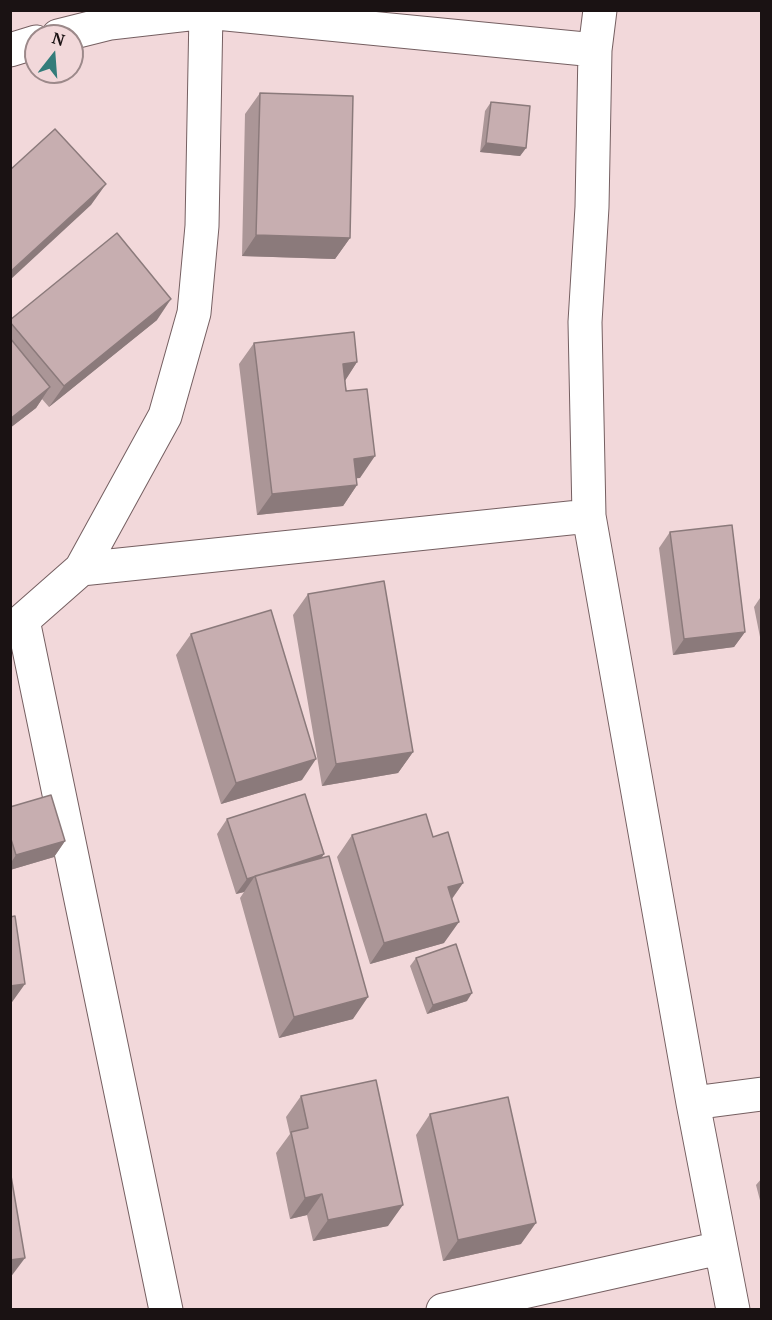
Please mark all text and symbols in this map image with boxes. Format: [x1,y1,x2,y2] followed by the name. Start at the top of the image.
[24,24,84,84] north arrow
[50,26,68,51] text: N

